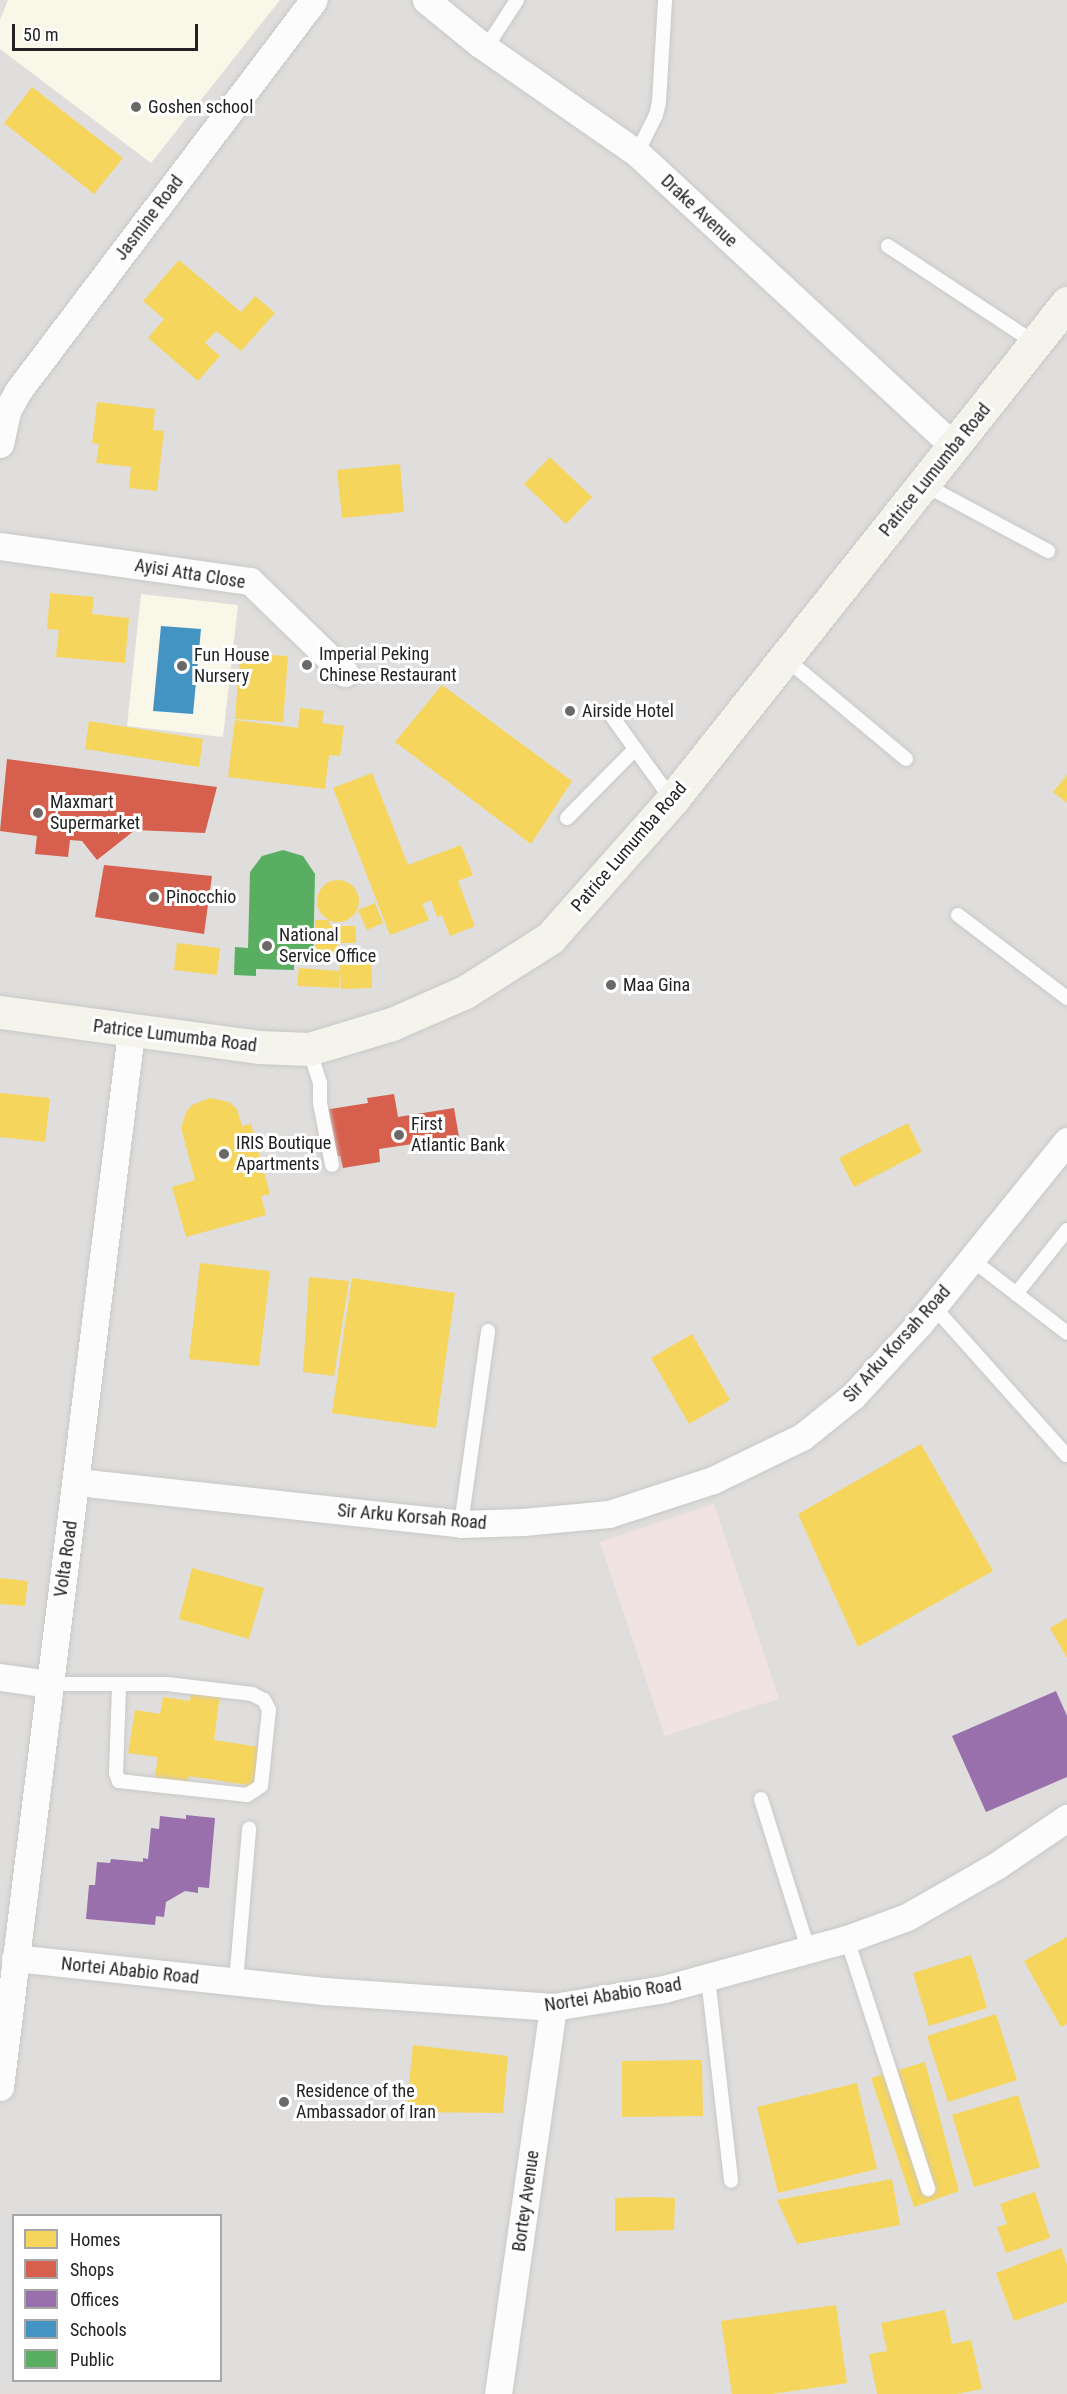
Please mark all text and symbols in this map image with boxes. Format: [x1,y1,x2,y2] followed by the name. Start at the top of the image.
[15,12,201,50] scale bar
[23,24,58,45] text: 50 m
[148,96,253,118] place label: Goshen school
[129,100,143,114] marker: Goshen school
[656,170,742,252] street label: Drake Avenue
[110,171,188,265] street label: Jasmine Road
[875,399,995,541] street label: Patrice Lumumba Road
[133,555,247,593] street label: Ayisi Atta Close
[319,644,457,686] place label: Imperial Peking Chinese Restaurant
[194,645,270,688] place label: Fun House Nursery
[300,658,314,672] marker: Imperial Peking Chinese Restaurant
[175,659,189,673] marker: Fun House Nursery
[582,700,674,722] place label: Airside Hotel
[563,704,577,718] marker: Airside Hotel
[567,778,691,916] street label: Patrice Lumumba Road
[50,792,140,834] place label: Maxmart Supermarket
[31,806,45,820] marker: Maxmart Supermarket
[166,886,236,908] place label: Pinocchio
[147,890,161,904] marker: Pinocchio
[279,925,376,968] place label: National Service Office
[260,939,274,953] marker: National Service Office
[623,974,690,996] place label: Maa Gina
[604,978,618,992] marker: Maa Gina
[92,1015,258,1057] street label: Patrice Lumumba Road
[411,1114,505,1156] place label: First Atlantic Bank
[392,1128,406,1142] marker: First Atlantic Bank
[236,1133,331,1176] place label: IRIS Boutique Apartments
[217,1147,231,1161] marker: IRIS Boutique Apartments
[839,1281,955,1407] street label: Sir Arku Korsah Road
[336,1500,488,1534] street label: Sir Arku Korsah Road
[50,1519,82,1599] street label: Volta Road
[60,1953,200,1989] street label: Nortei Ababio Road
[543,1974,683,2016] street label: Nortei Ababio Road
[296,2081,436,2124] place label: Residence of the Ambassador of Iran
[277,2095,291,2109] marker: Residence of the Ambassador of Iran
[508,2149,544,2253] street label: Bortey Avenue
[12,2214,222,2382] legend
[70,2229,120,2250] text: Homes
[70,2259,114,2280] text: Shops
[70,2289,119,2310] text: Offices
[70,2319,127,2340] text: Schools
[70,2349,114,2370] text: Public

